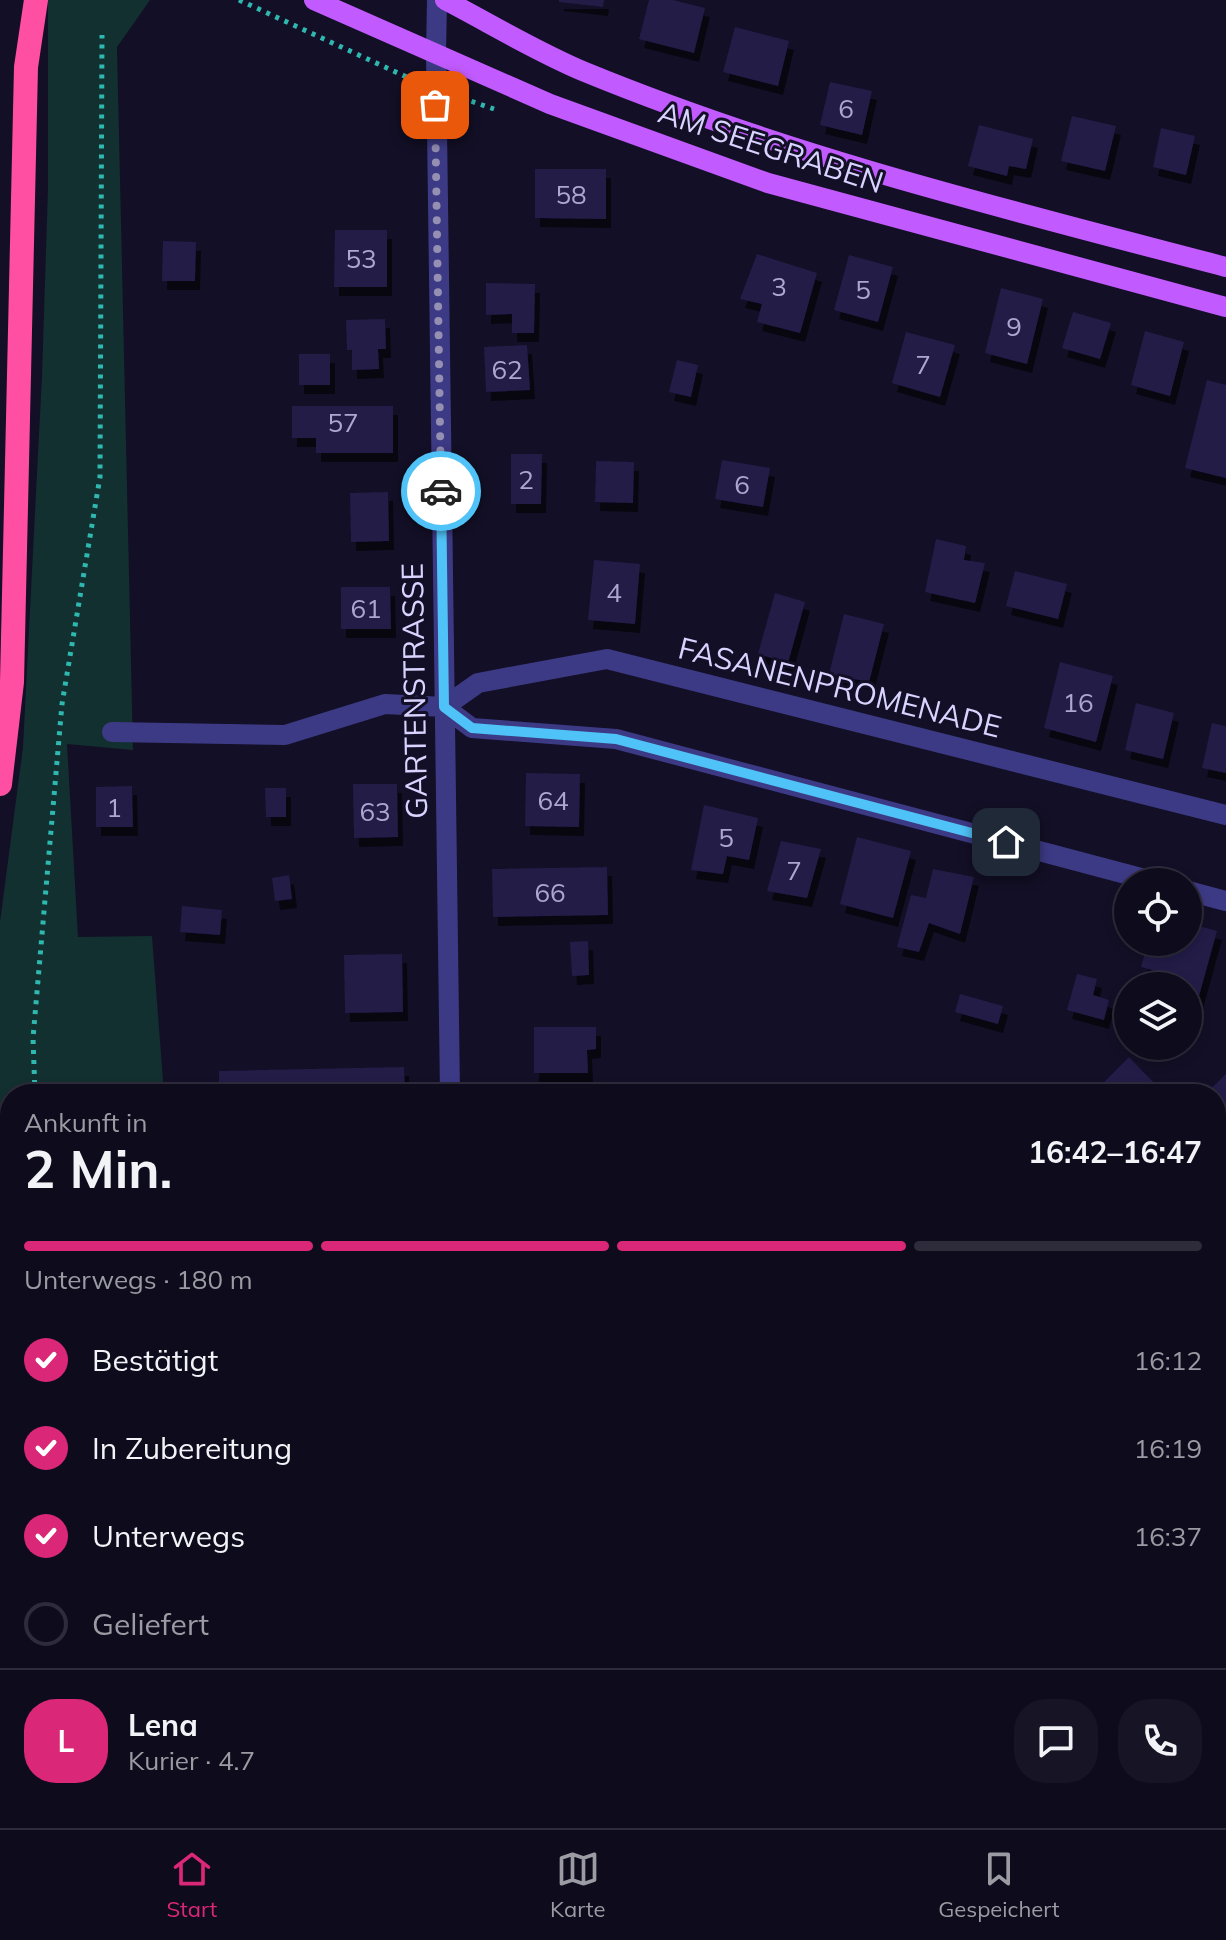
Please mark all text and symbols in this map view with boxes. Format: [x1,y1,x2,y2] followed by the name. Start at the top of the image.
[401,71,469,139] pin
[413,83,457,127] icon: bag
[838,92,854,125] house number: 6
[654,93,888,201] street label: AM SEEGRABEN
[555,178,587,211] house number: 58
[345,242,377,275] house number: 53
[771,270,787,303] house number: 3
[855,273,871,306] house number: 5
[1006,310,1022,343] house number: 9
[915,348,931,381] house number: 7
[491,353,523,386] house number: 62
[327,406,359,439] house number: 57
[401,451,481,531] courier
[518,463,534,496] house number: 2
[734,468,750,501] house number: 6
[419,469,463,513] icon: car
[393,563,435,819] street label: GARTENSTRASSE
[606,576,622,609] house number: 4
[350,592,382,625] house number: 61
[675,628,1005,746] street label: FASANENPROMENADE
[1062,686,1094,719] house number: 16
[537,784,569,817] house number: 64
[106,791,122,824] house number: 1
[359,795,391,828] house number: 63
[972,808,1040,876] pin
[984,820,1028,864] icon: home
[718,821,734,854] house number: 5
[786,854,802,887] house number: 7
[1114,868,1202,1060] map controls
[1114,868,1202,956] button: locate
[534,876,566,909] house number: 66
[1114,972,1202,1060] button: layers
[24,1106,147,1139] text: Ankunft in
[1028,1133,1202,1171] text: 16:42–16:47
[24,1136,173,1201] text: 2 Min.
[24,1263,253,1296] text: Unterwegs · 180 m
[24,1338,68,1382] icon: check
[92,1341,218,1379] text: Bestätigt
[1134,1344,1202,1377] text: 16:12
[24,1426,68,1470] icon: check
[92,1429,292,1467] text: In Zubereitung
[1134,1432,1202,1465] text: 16:19
[24,1514,68,1558] icon: check
[92,1517,245,1555] text: Unterwegs
[1134,1520,1202,1553] text: 16:37
[92,1605,209,1643] text: Geliefert
[1014,1699,1098,1783] button: chat
[1118,1699,1202,1783] button: phone
[128,1706,198,1744] text: Lena
[58,1722,74,1760] text: L
[128,1744,255,1777] text: Kurier · 4.7
[166,1847,217,1923] tab: Start
[550,1847,605,1923] tab: Karte
[938,1847,1060,1923] tab: Gespeichert

